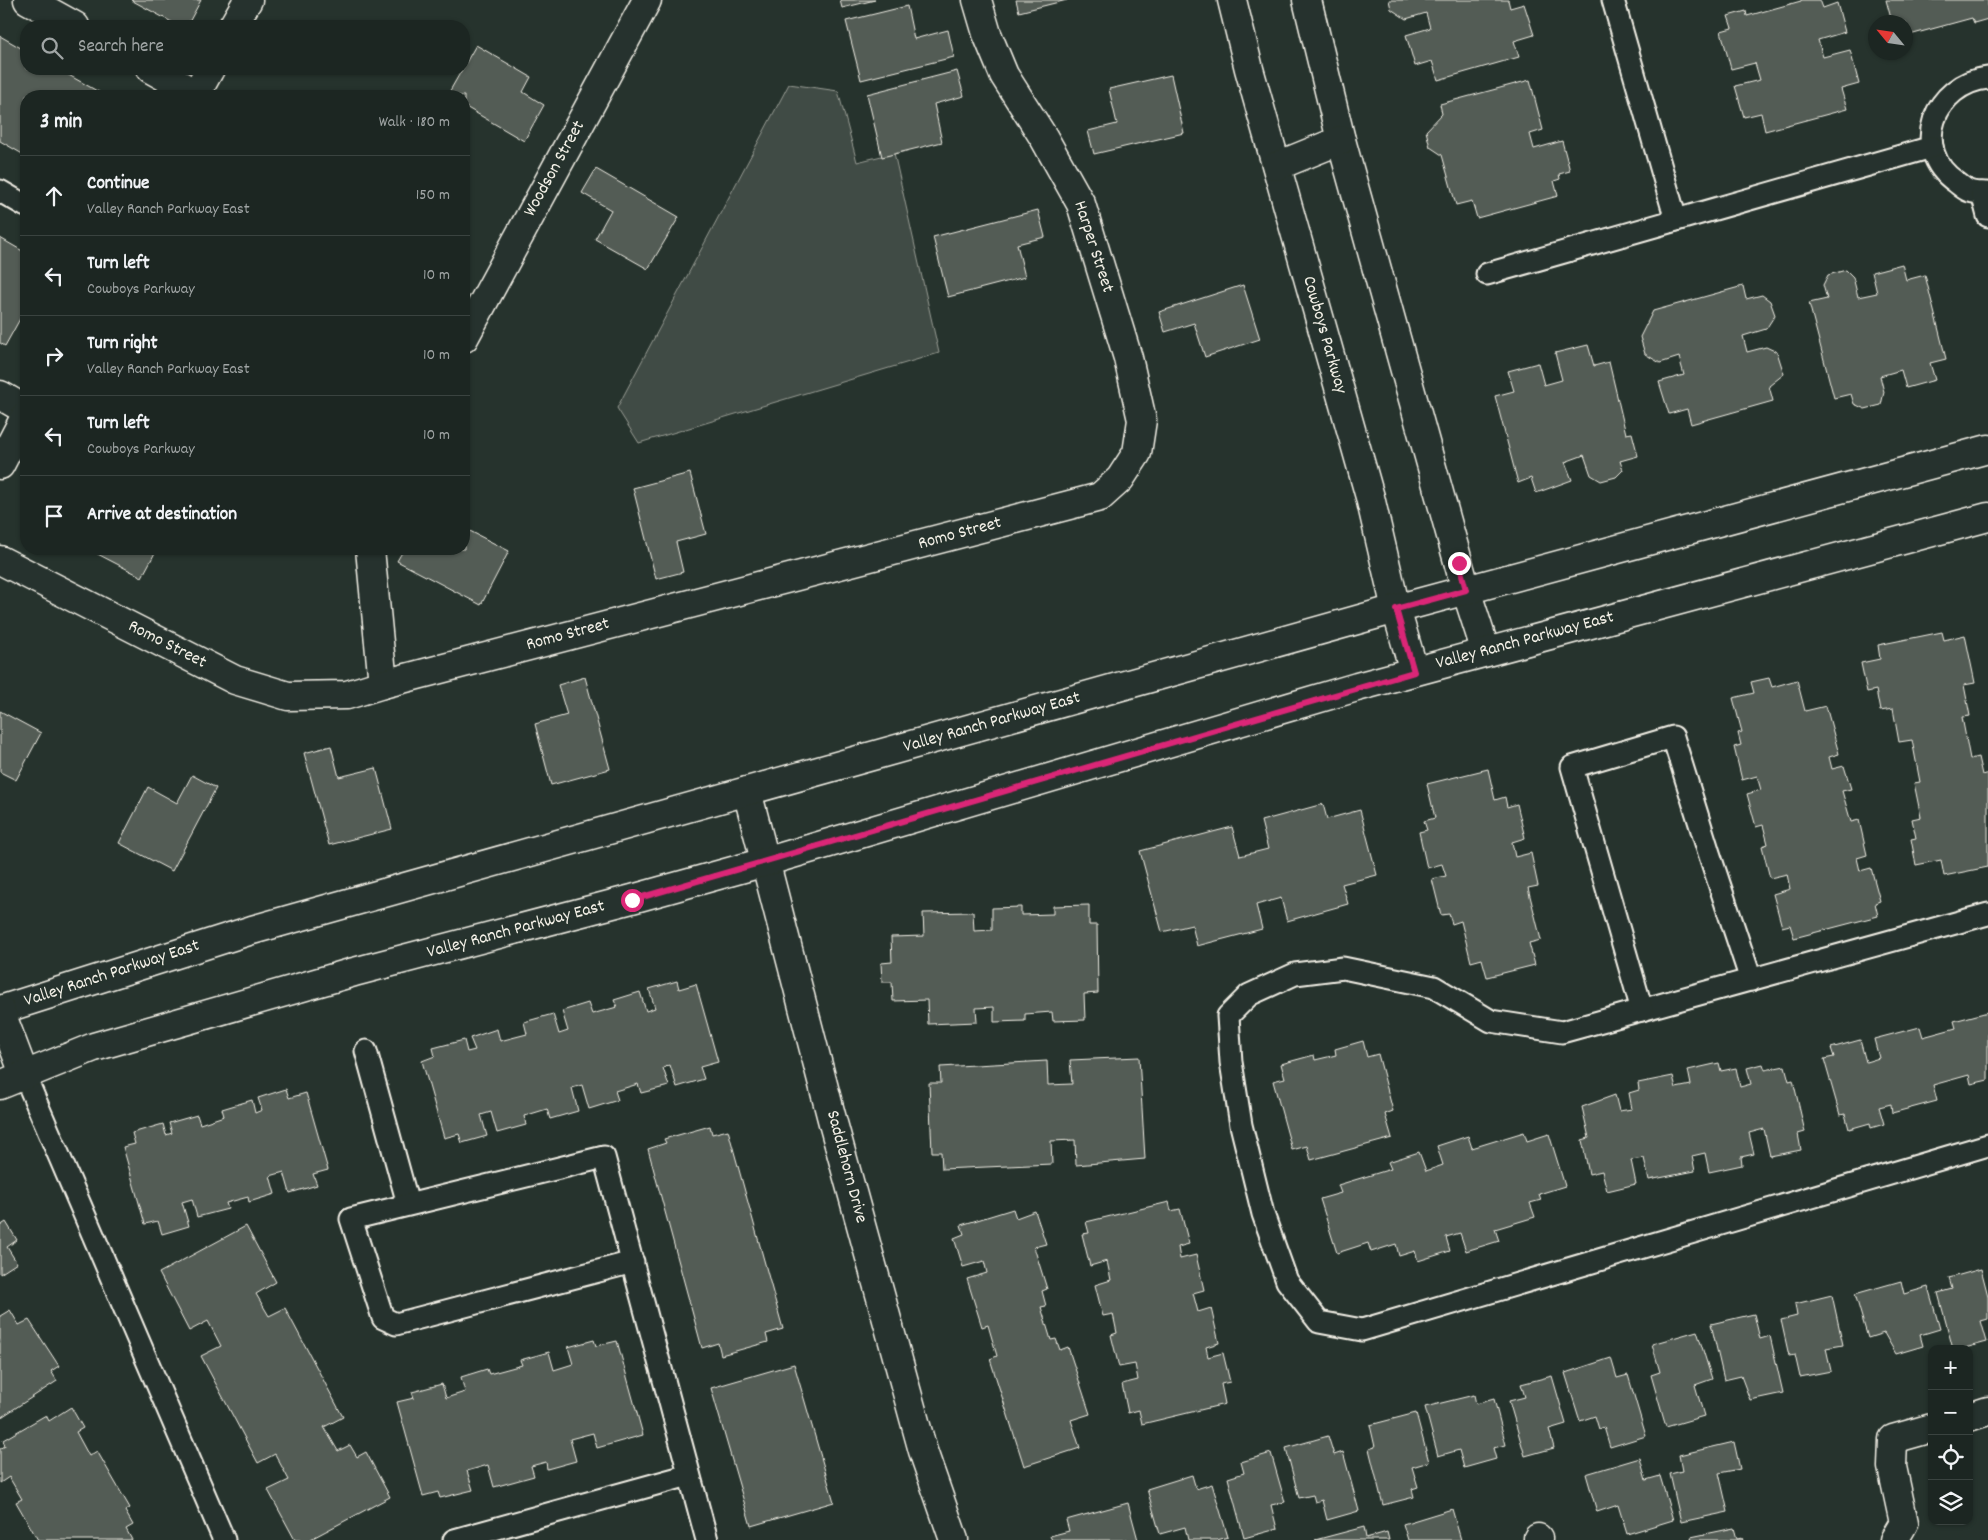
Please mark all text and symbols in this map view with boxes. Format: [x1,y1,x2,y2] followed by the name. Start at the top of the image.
[1868,15,1913,60] north arrow
[20,20,470,75] search box
[38,34,66,62] icon: search
[78,34,164,61] text: Search here
[40,108,82,138] text: 3 min
[379,111,450,134] text: Walk · 180 m
[518,116,592,222] street label: Woodson Street
[87,171,149,198] text: Continue
[40,182,68,210] icon: ahead
[416,184,450,207] text: 150 m
[87,198,250,221] text: Valley Ranch Parkway East
[1066,198,1120,296] street label: Harper Street
[87,251,150,278] text: Turn left
[40,262,68,290] icon: left
[423,264,450,287] text: 10 m
[1295,273,1353,397] street label: Cowboys Parkway
[87,278,195,301] text: Cowboys Parkway
[87,331,158,358] text: Turn right
[40,342,68,370] icon: right
[423,344,450,367] text: 10 m
[87,358,250,381] text: Valley Ranch Parkway East
[87,411,150,438] text: Turn left
[40,422,68,450] icon: left
[423,424,450,447] text: 10 m
[87,438,195,461] text: Cowboys Parkway
[40,502,68,530] icon: arrive
[87,502,237,529] text: Arrive at destination
[916,511,1005,557] street label: Romo Street
[1448,552,1471,575] route end
[1433,605,1617,677] street label: Valley Ranch Parkway East
[524,612,613,658] street label: Romo Street
[123,615,211,676] street label: Romo Street
[901,686,1084,760] street label: Valley Ranch Parkway East
[621,889,644,912] route start
[424,894,608,966] street label: Valley Ranch Parkway East
[21,934,203,1014] street label: Valley Ranch Parkway East
[819,1108,873,1226] street label: Saddlehorn Drive
[1928,1345,1973,1525] map controls
[1928,1345,1973,1390] button: +
[1928,1390,1973,1435] button: −
[1928,1435,1973,1480] button: locate
[1928,1480,1973,1525] button: layers

